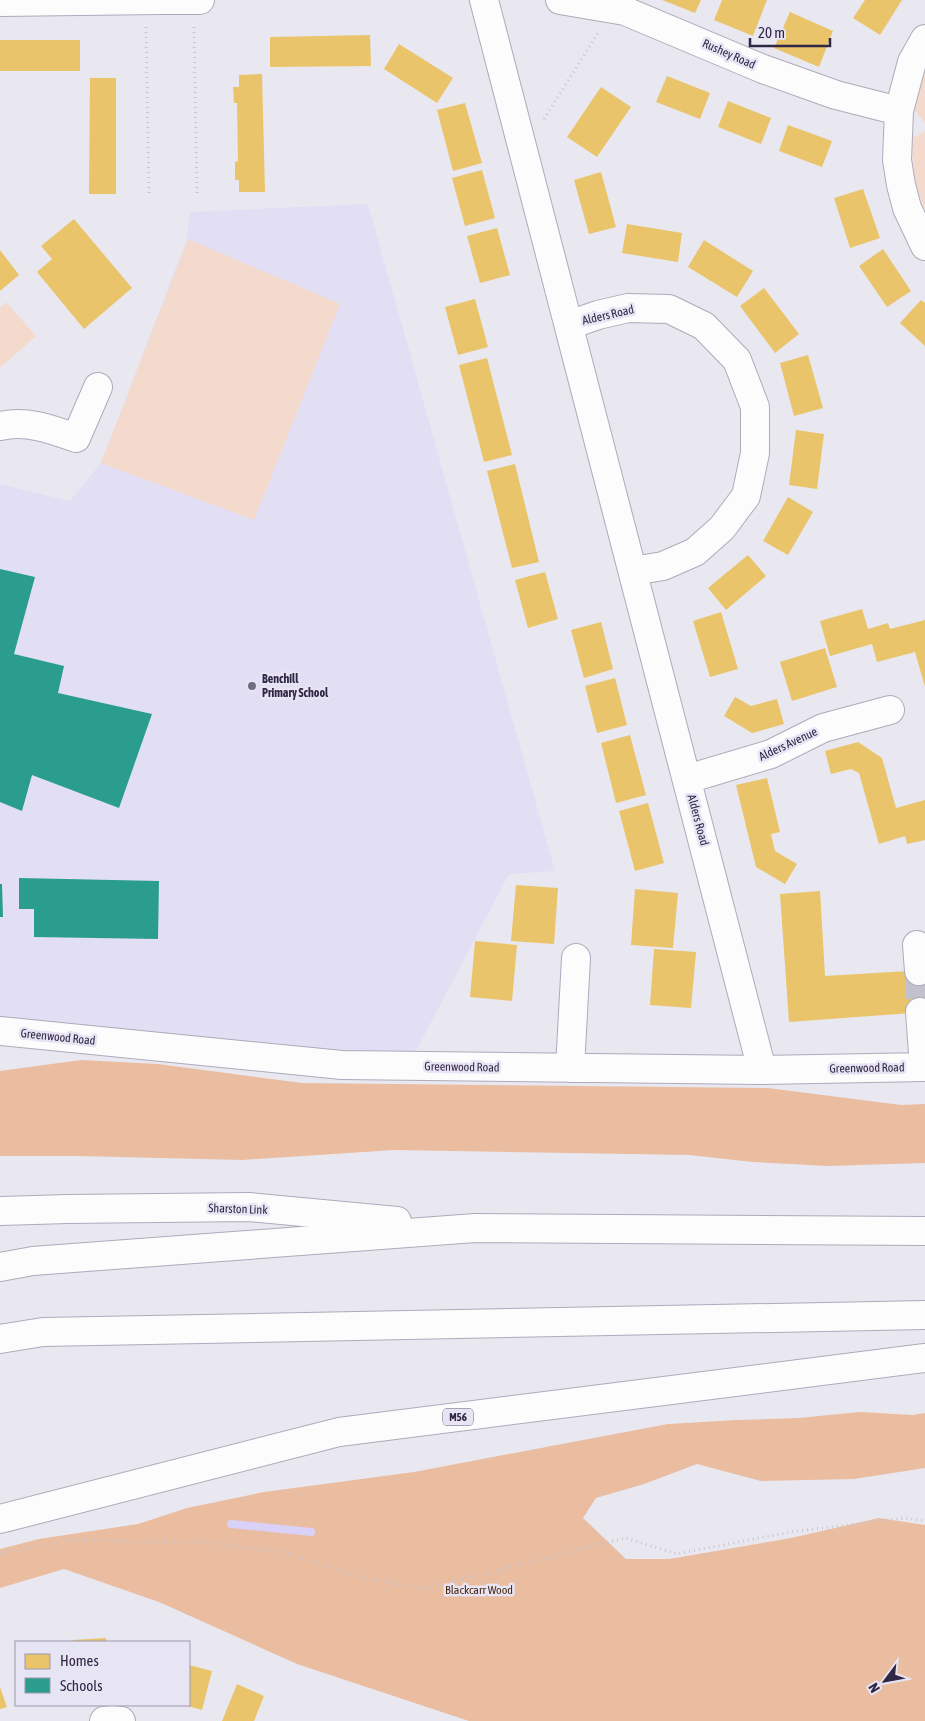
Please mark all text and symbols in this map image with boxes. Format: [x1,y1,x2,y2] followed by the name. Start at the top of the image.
[750,15,830,47] scale bar
[758,24,785,41] text: 20 m
[700,36,758,72] street label: Rushey Road
[581,302,635,328] street label: Alders Road
[262,672,329,700] place label: Benchill Primary School
[246,680,258,692] marker: Benchill Primary School
[757,724,819,764] street label: Alders Avenue
[684,793,712,847] street label: Alders Road
[20,1026,96,1048] street label: Greenwood Road
[424,1059,500,1075] street label: Greenwood Road
[829,1060,905,1076] street label: Greenwood Road
[208,1201,269,1217] street label: Sharston Link
[443,1408,473,1425] road number: M56
[445,1583,513,1597] park label: Blackcarr Wood
[15,1641,190,1706] legend
[60,1652,99,1669] text: Homes
[860,1656,910,1706] north arrow
[60,1677,103,1694] text: Schools
[865,1680,883,1696] text: N

